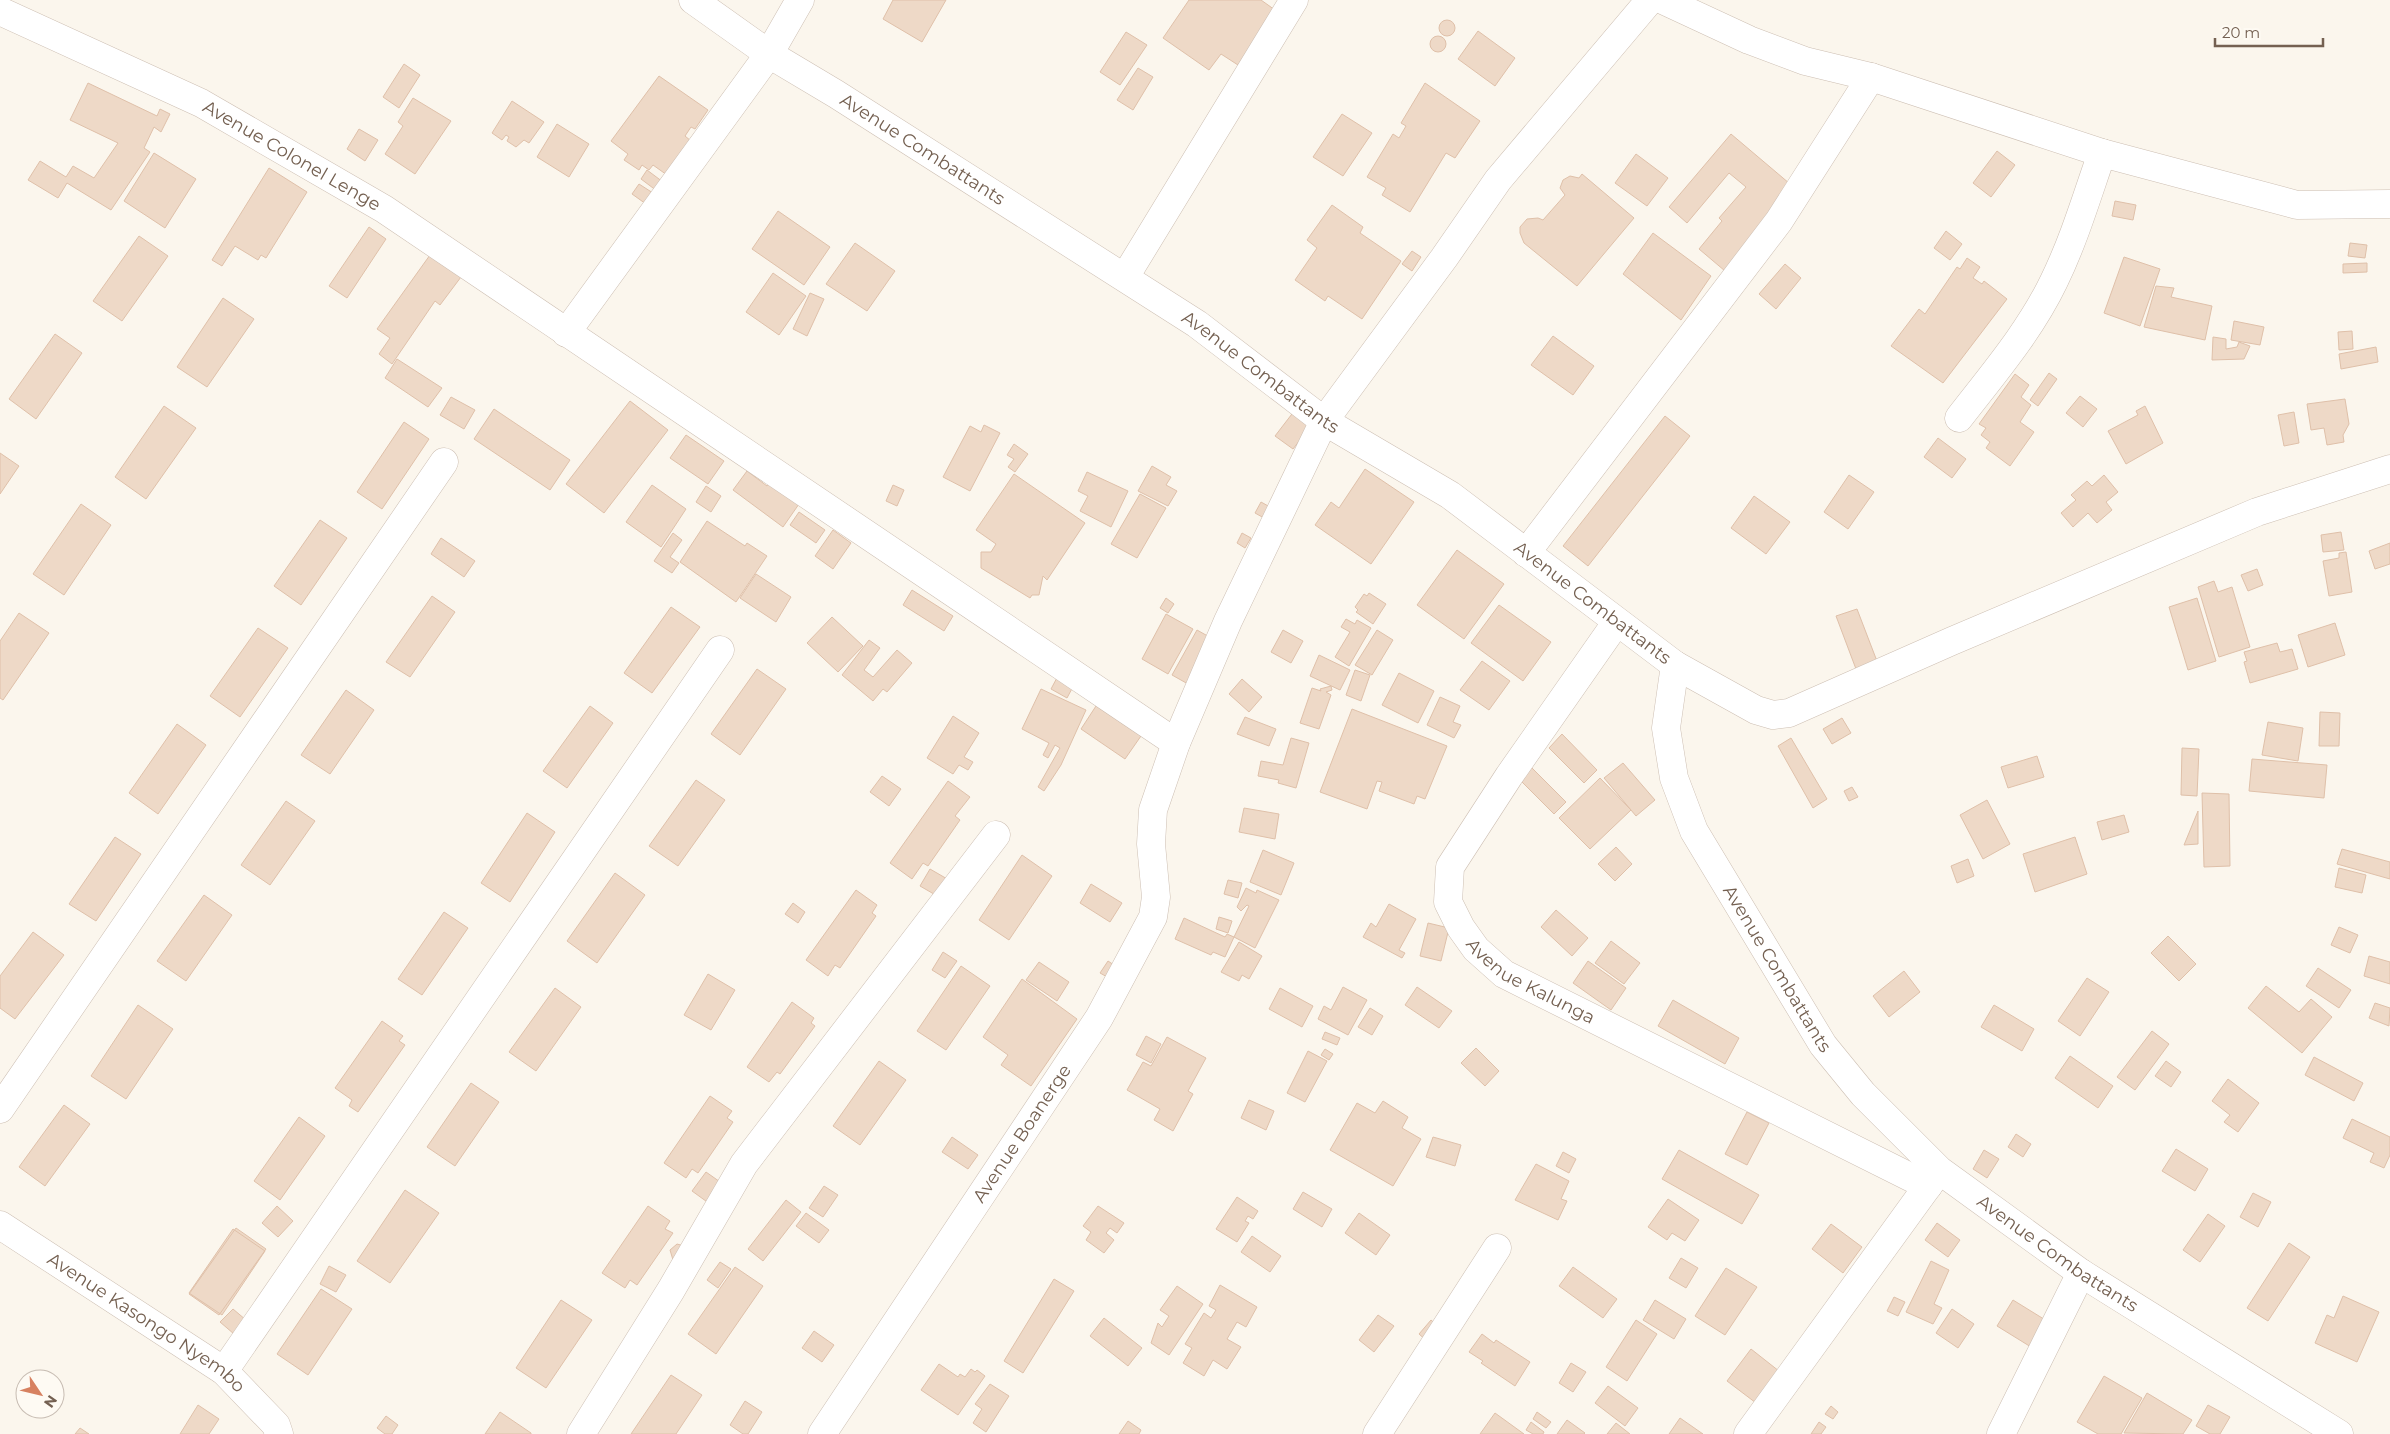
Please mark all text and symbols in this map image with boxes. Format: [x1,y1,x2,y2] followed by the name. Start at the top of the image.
[2215,15,2322,47] scale bar
[2222,23,2260,42] text: 20 m
[836,89,1009,210] street label: Avenue Combattants
[199,96,385,216] street label: Avenue Colonel Lenge
[1178,306,1343,438] street label: Avenue Combattants
[1510,536,1676,669] street label: Avenue Combattants
[1718,881,1836,1057] street label: Avenue Combattants
[1461,934,1599,1029] street label: Avenue Kalunga
[968,1060,1076,1207] street label: Avenue Boanerge
[1973,1190,2142,1317] street label: Avenue Combattants
[43,1248,247,1400] street label: Avenue Kasongo Nyembo
[15,1369,65,1419] north arrow

